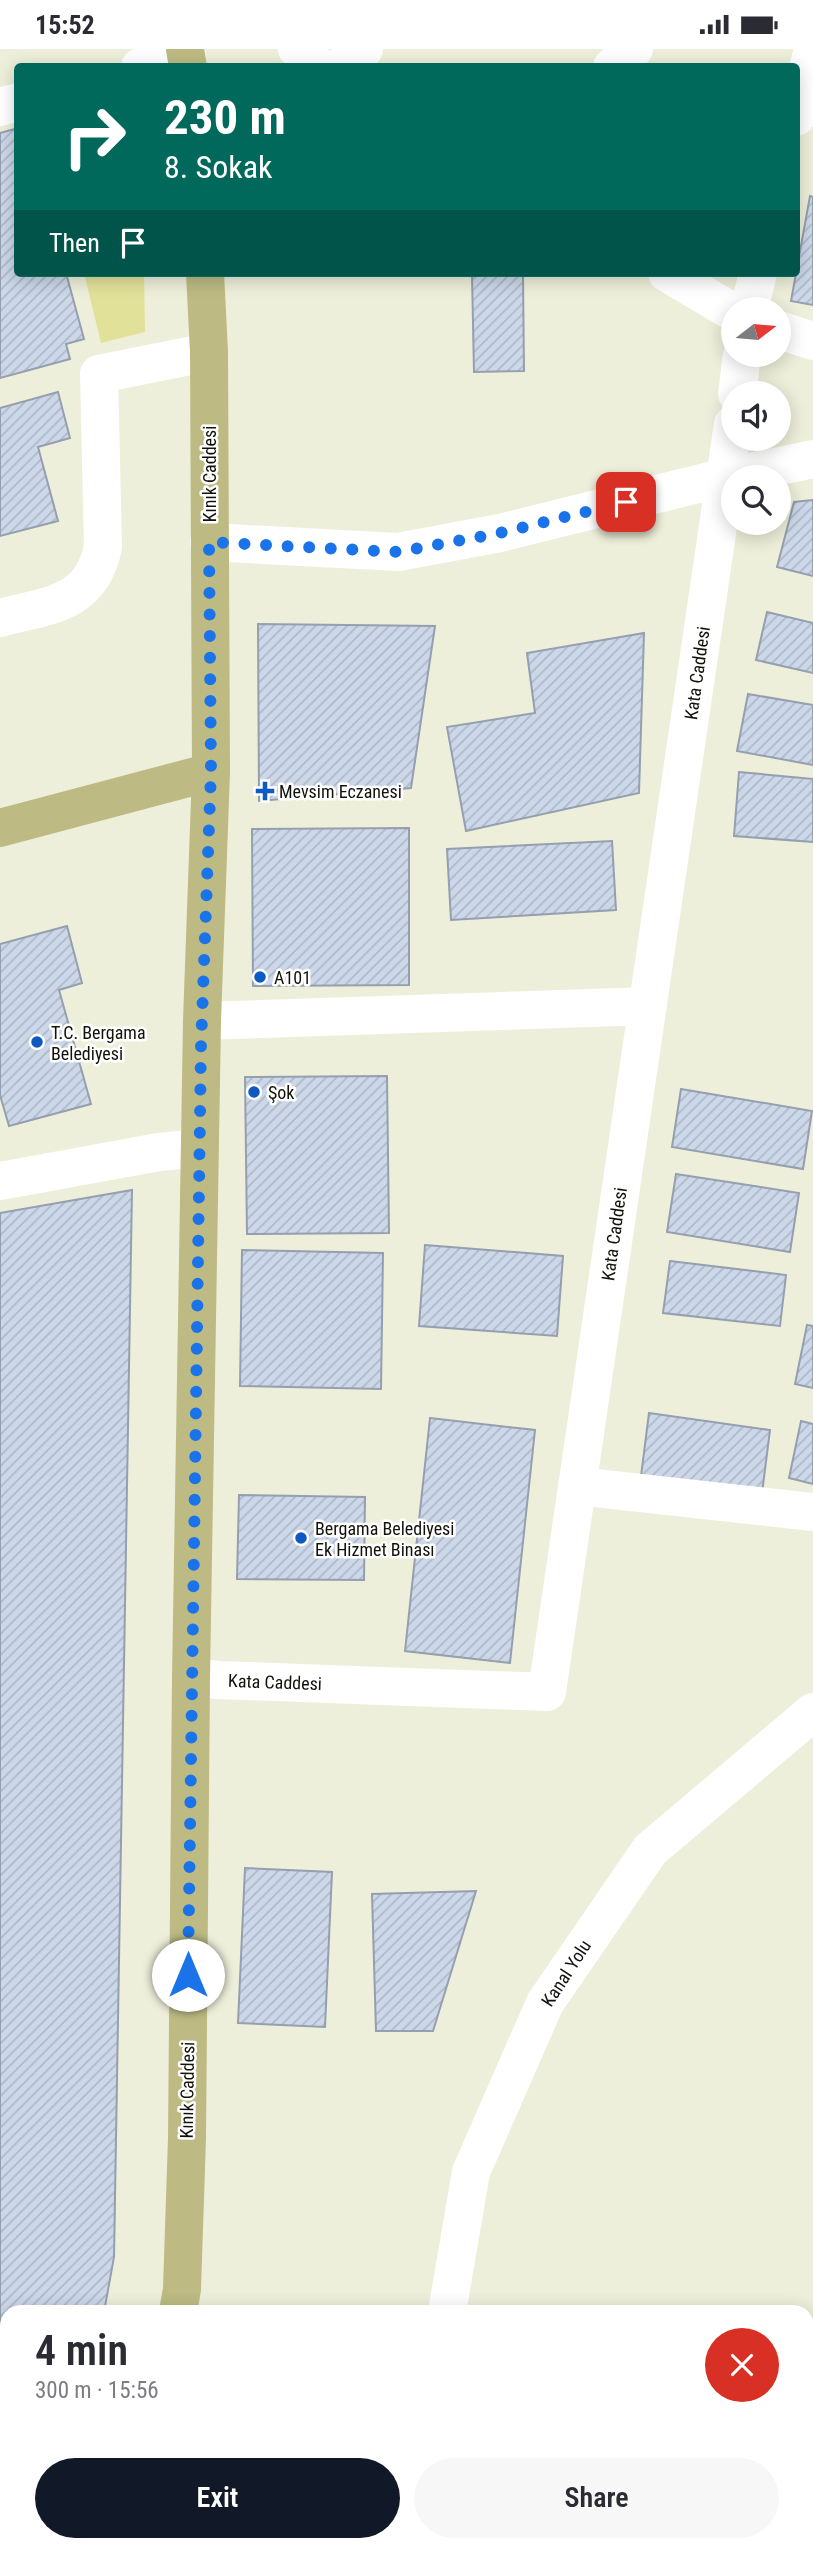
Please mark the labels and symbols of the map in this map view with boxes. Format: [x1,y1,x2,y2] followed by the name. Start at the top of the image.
[721,297,791,367] north arrow
[199,426,220,522] street label: Kınık Caddesi
[596,472,656,532] pin
[680,625,714,721] street label: Kata Caddesi
[279,781,402,802] place label: Mevsim Eczanesi
[257,783,273,799] marker: Mevsim Eczanesi
[274,967,311,988] place label: A101
[252,969,268,985] marker: A101
[51,1022,146,1064] place label: T.C. Bergama Belediyesi
[29,1034,45,1050] marker: T.C. Bergama Belediyesi
[268,1082,294,1103] place label: Şok
[246,1084,262,1100] marker: Şok
[597,1186,631,1282] street label: Kata Caddesi
[315,1518,454,1560] place label: Bergama Belediyesi Ek Hizmet Binası
[293,1530,309,1546] marker: Bergama Belediyesi Ek Hizmet Binası
[228,1670,322,1694] street label: Kata Caddesi
[537,1936,595,2010] street label: Kanal Yolu
[151,1938,225,2012] position arrow
[176,2041,198,2139] street label: Kınık Caddesi

